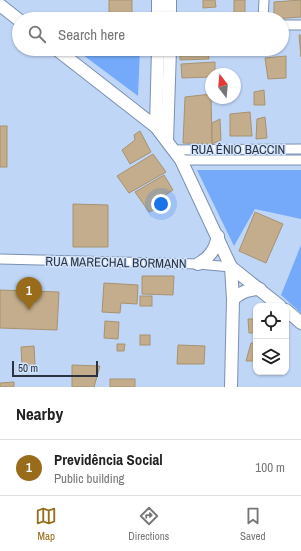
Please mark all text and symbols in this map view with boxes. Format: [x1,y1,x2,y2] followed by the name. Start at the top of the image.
[12,12,289,56] search box
[26,23,48,45] icon: search
[58,24,125,45] text: Search here
[205,68,241,104] north arrow
[191,141,285,158] street label: RUA ÊNIO BACCIN
[151,194,171,214] your location
[45,253,187,272] street label: RUA MARECHAL BORMANN
[16,277,42,310] pin: 1
[253,303,289,375] map controls
[253,303,289,339] button: locate
[253,339,289,375] button: layers
[12,359,98,378] scale bar
[18,361,38,375] text: 50 m
[16,402,63,425] text: Nearby
[54,449,163,470] text: Previdência Social
[26,459,32,476] text: 1
[255,459,285,476] text: 100 m
[54,470,125,487] text: Public building
[35,505,57,543] tab: Map
[128,505,169,543] tab: Directions
[240,505,266,543] tab: Saved

